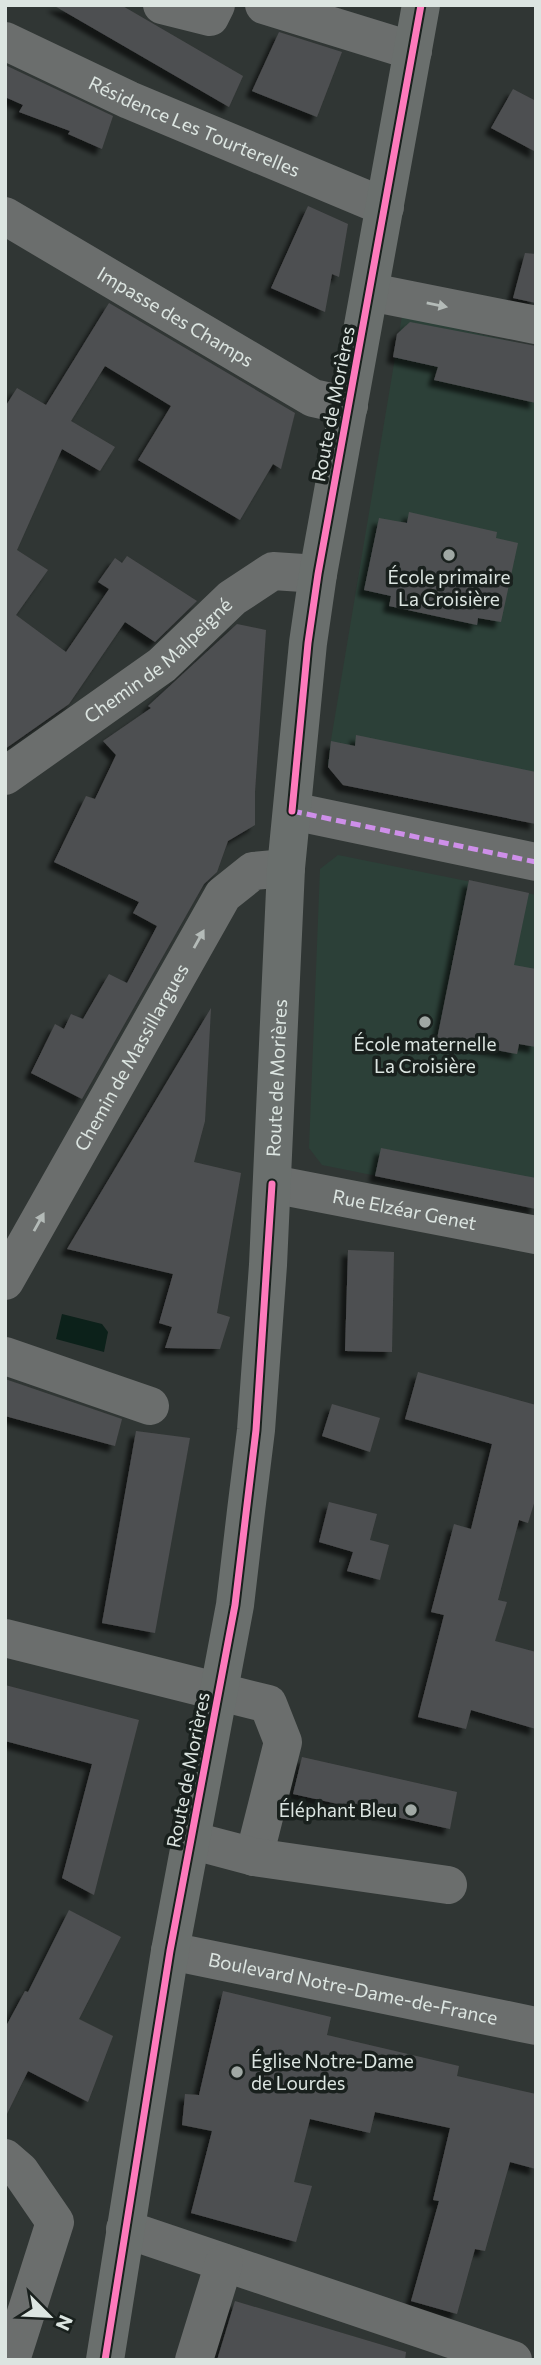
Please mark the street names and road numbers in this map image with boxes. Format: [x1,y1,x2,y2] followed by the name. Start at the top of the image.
[85,71,304,181] street label: Résidence Les Tourterelles
[93,261,258,371] street label: Impasse des Champs
[306,324,359,484] street label: Route de Morières
[79,593,236,727] street label: Chemin de Malpeigné
[69,959,193,1155] street label: Chemin de Massillargues
[261,999,291,1158] street label: Route de Morières
[331,1184,479,1234] street label: Rue Elzéar Genet
[161,1690,214,1850] street label: Route de Morières
[207,1947,500,2029] street label: Boulevard Notre-Dame-de-France

